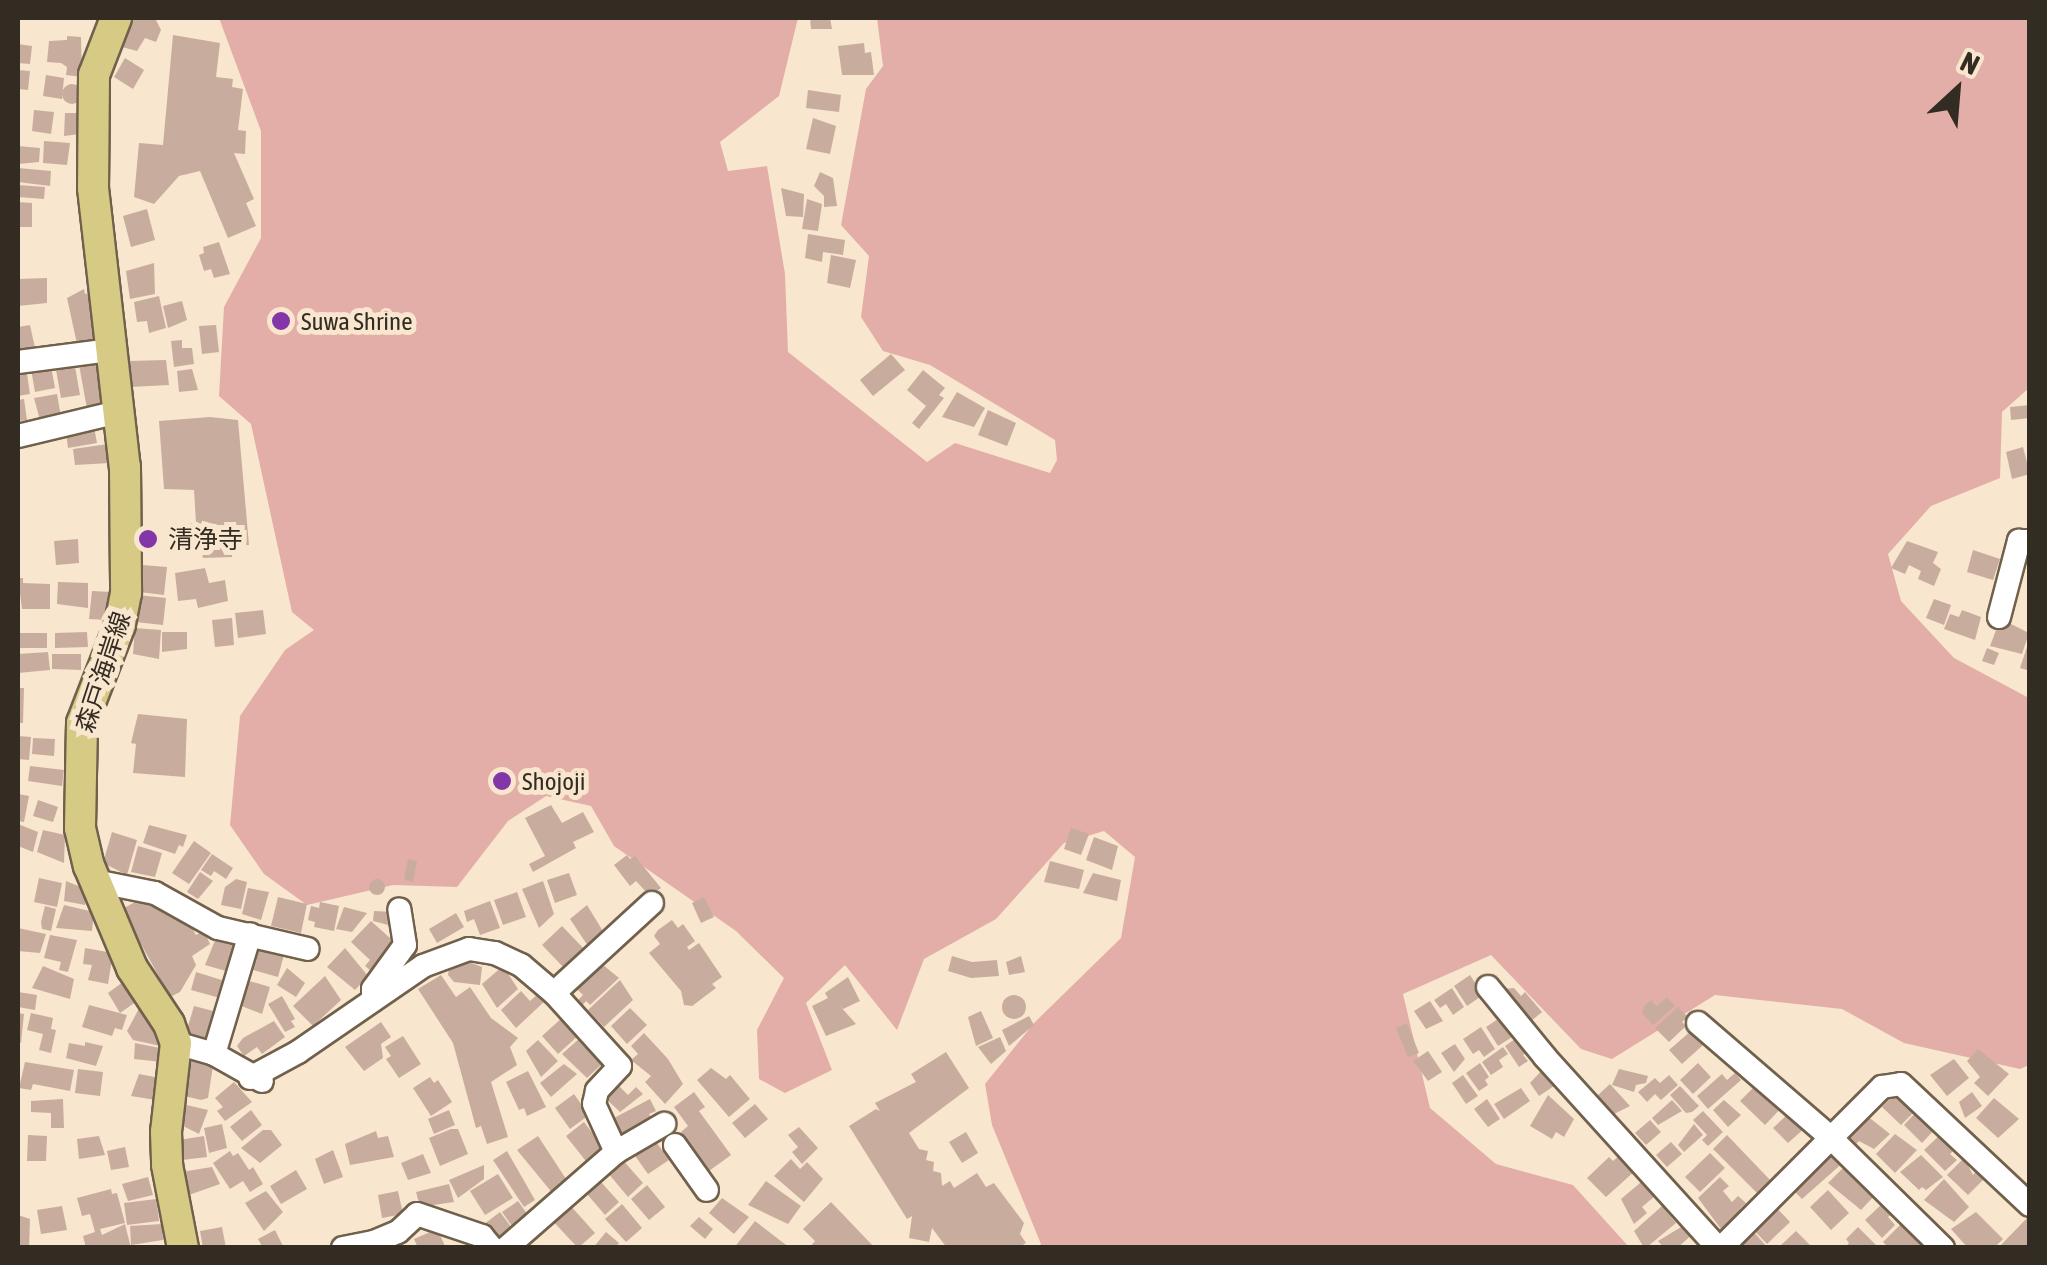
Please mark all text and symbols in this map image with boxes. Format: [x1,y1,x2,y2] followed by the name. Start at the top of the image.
[1907,40,2007,140] north arrow
[1956,45,1985,81] text: N
[301,306,413,336] place label: Suwa Shrine
[270,310,292,332] marker: Suwa Shrine
[168,524,243,554] place label: 清浄寺
[137,528,159,550] marker: 清浄寺
[69,608,137,736] street label: 森戸海岸線
[522,766,585,796] place label: Shojoji
[491,770,513,792] marker: Shojoji

